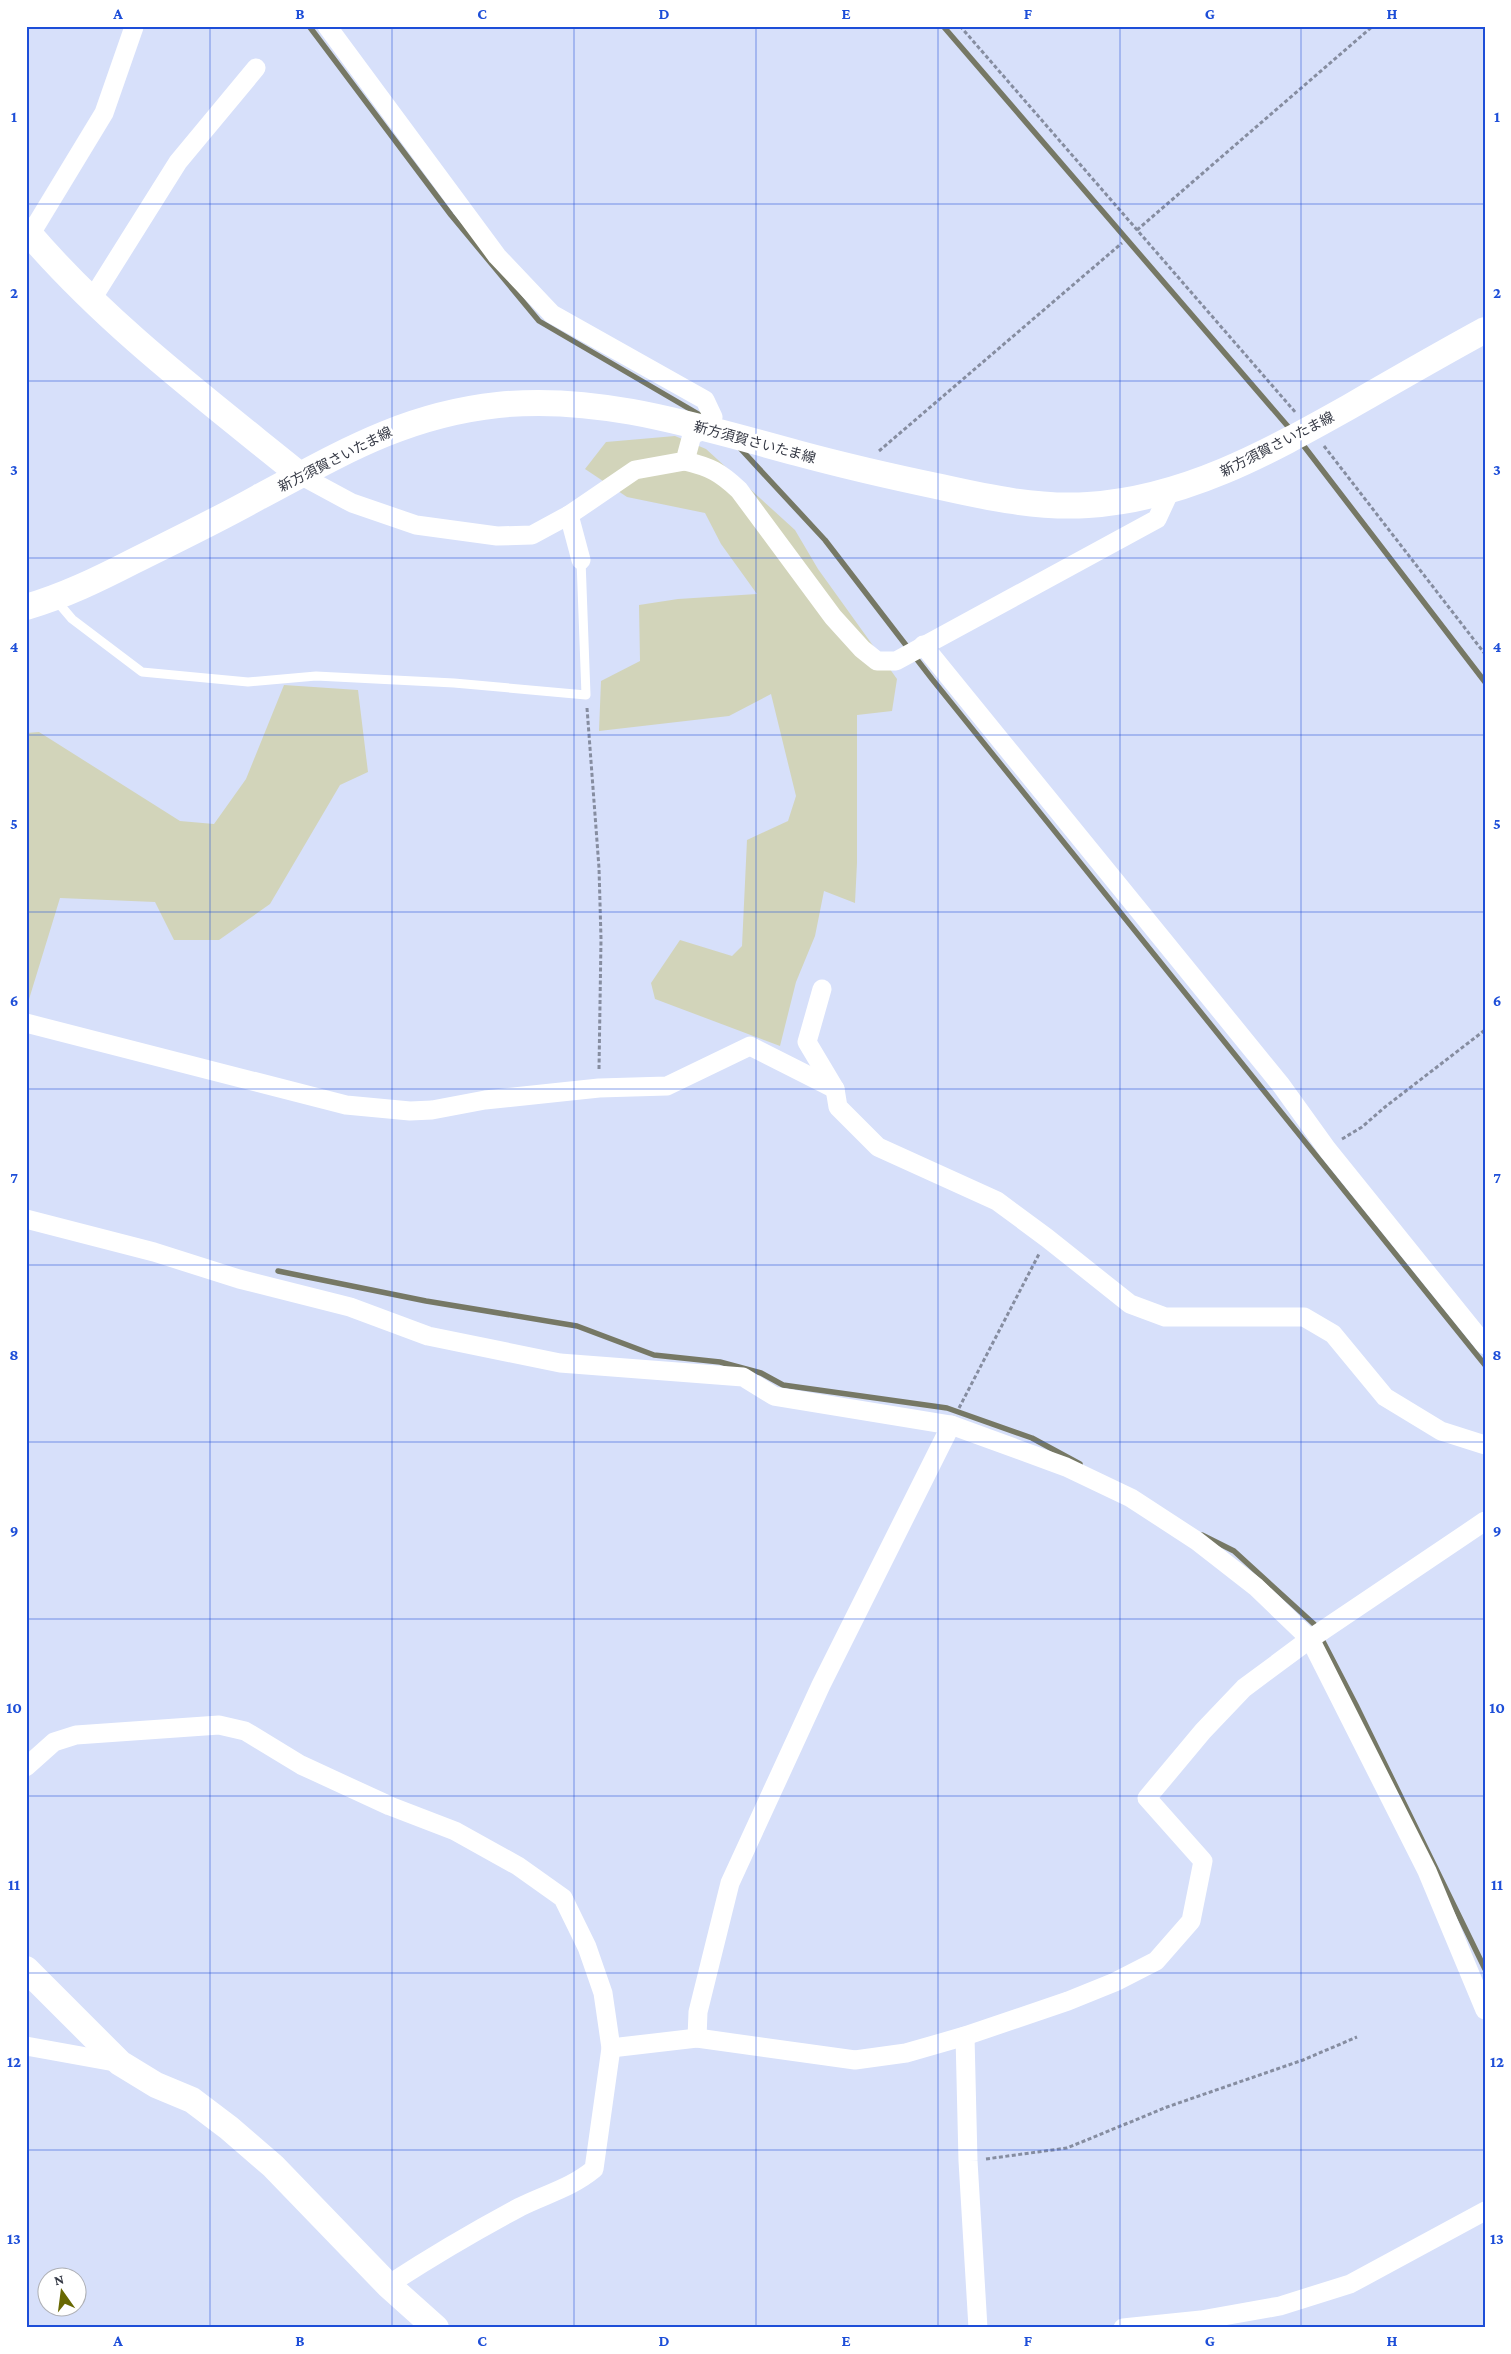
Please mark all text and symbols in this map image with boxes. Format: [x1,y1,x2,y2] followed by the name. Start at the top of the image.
[112,5,123,22] text: A
[295,5,305,22] text: B
[477,5,487,22] text: C
[658,5,670,22] text: D
[841,5,851,22] text: E
[1024,5,1033,22] text: F
[1205,5,1215,22] text: G
[1387,5,1398,22] text: H
[11,108,17,125] text: 1
[1494,108,1500,125] text: 1
[10,284,18,301] text: 2
[1493,284,1501,301] text: 2
[1217,408,1337,480] street label: 新方須賀さいたま線
[692,418,818,466] street label: 新方須賀さいたま線
[275,423,395,495] street label: 新方須賀さいたま線
[10,461,18,478] text: 3
[1493,461,1501,478] text: 3
[10,638,19,655] text: 4
[1493,638,1502,655] text: 4
[10,815,18,832] text: 5
[1493,815,1501,832] text: 5
[10,992,18,1009] text: 6
[1493,992,1501,1009] text: 6
[10,1169,18,1186] text: 7
[1493,1169,1501,1186] text: 7
[9,1346,19,1363] text: 8
[1492,1346,1502,1363] text: 8
[10,1522,18,1539] text: 9
[1493,1522,1501,1539] text: 9
[6,1699,22,1716] text: 10
[1489,1699,1505,1716] text: 10
[8,1876,20,1893] text: 11
[1491,1876,1503,1893] text: 11
[7,2053,21,2070] text: 12
[1490,2053,1504,2070] text: 12
[7,2230,21,2247] text: 13
[1490,2230,1504,2247] text: 13
[38,2266,88,2316] north arrow
[52,2270,66,2288] text: N
[112,2332,123,2349] text: A
[295,2332,305,2349] text: B
[477,2332,487,2349] text: C
[658,2332,670,2349] text: D
[841,2332,851,2349] text: E
[1024,2332,1033,2349] text: F
[1205,2332,1215,2349] text: G
[1387,2332,1398,2349] text: H

